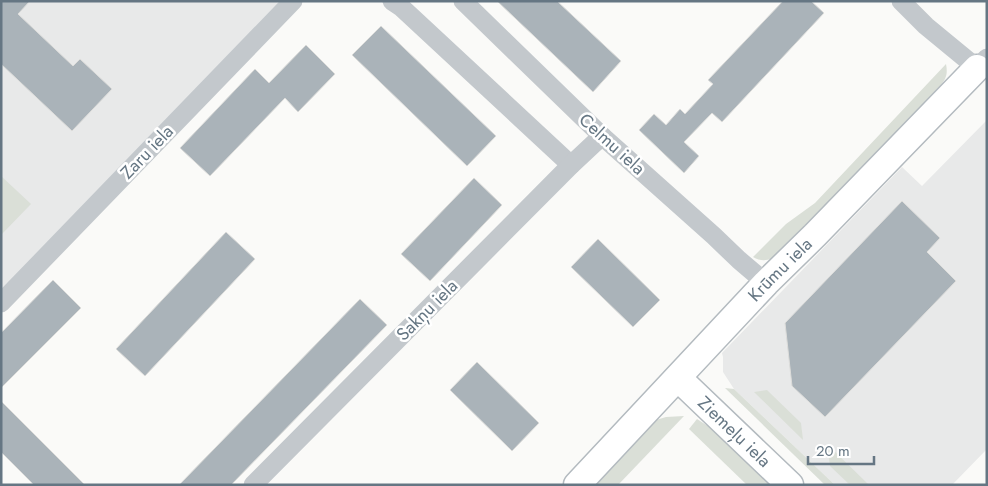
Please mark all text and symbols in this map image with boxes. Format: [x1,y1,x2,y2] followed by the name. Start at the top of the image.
[573,107,651,181] street label: Celmu iela
[115,119,179,185] street label: Zaru iela
[742,232,818,307] street label: Krūmu iela
[390,273,464,347] street label: Sakņu iela
[692,390,777,473] street label: Ziemeļu iela
[808,434,874,466] scale bar
[816,440,850,462] text: 20 m

